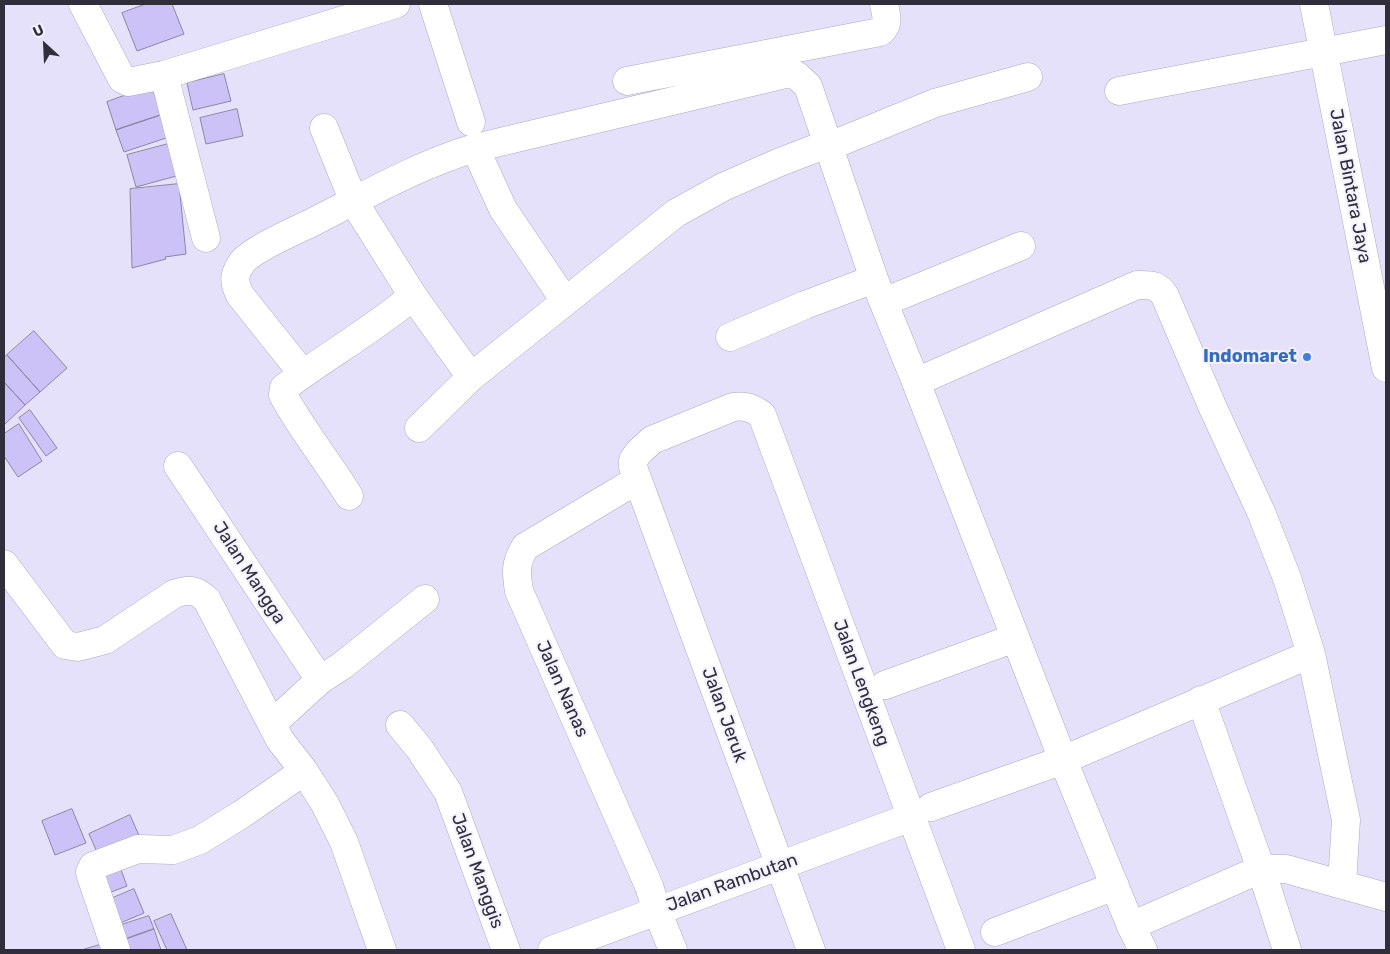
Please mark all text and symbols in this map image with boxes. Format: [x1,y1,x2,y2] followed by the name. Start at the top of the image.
[20,20,70,70] north arrow
[30,21,47,41] text: U
[1324,107,1376,265] street label: Jalan Bintara Jaya
[1203,346,1297,368] place label: Indomaret
[1301,351,1313,363] marker: Indomaret
[208,518,290,628] street label: Jalan Mangga
[828,617,894,749] street label: Jalan Lengkeng
[531,637,593,741] street label: Jalan Nanas
[697,665,751,765] street label: Jalan Jeruk
[446,810,508,932] street label: Jalan Manggis
[663,849,801,917] street label: Jalan Rambutan

